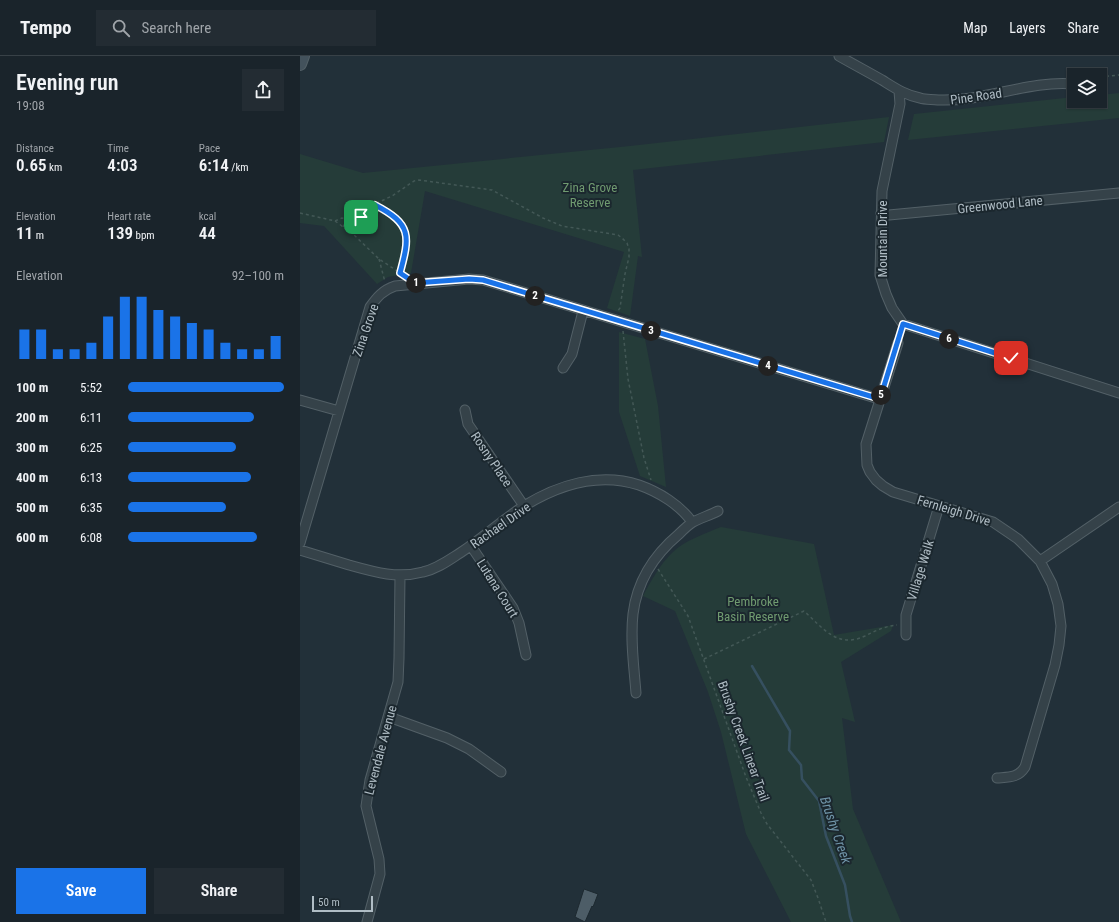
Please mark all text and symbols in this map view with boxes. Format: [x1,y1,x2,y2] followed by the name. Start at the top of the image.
[96,10,376,46] search box
[20,16,72,39] text: Tempo
[110,17,132,39] icon: search
[142,19,211,37] text: Search here
[963,20,987,36] text: Map
[1009,20,1046,36] text: Layers
[1068,20,1099,36] text: Share
[1067,68,1107,108] map controls
[1067,68,1107,108] button: layers
[242,69,284,111] button: share
[16,70,118,95] text: Evening run
[949,85,1003,108] street label: Pine Road
[16,98,45,113] text: 19:08
[16,142,54,155] text: Distance
[107,142,129,155] text: Time
[199,142,220,155] text: Pace
[16,155,47,175] text: 0.65
[107,155,137,175] text: 4:03
[199,155,229,175] text: 6:14
[47,161,62,174] text: km
[229,161,249,174] text: /km
[563,180,617,210] park label: Zina Grove Reserve
[957,193,1043,216] street label: Greenwood Lane
[344,200,378,234] pin
[875,200,890,278] street label: Mountain Drive
[350,206,372,228] icon: arrive
[16,210,56,223] text: Elevation
[107,210,151,223] text: Heart rate
[199,210,216,223] text: kcal
[16,223,33,243] text: 11
[107,223,133,243] text: 139
[199,223,216,243] text: 44
[33,229,44,242] text: m
[133,229,155,242] text: bpm
[16,268,63,283] text: Elevation
[232,268,284,283] text: 92–100 m
[406,273,426,293] pin: 1
[413,276,419,289] text: 1
[525,286,545,306] pin: 2
[532,289,538,302] text: 2
[349,302,381,359] street label: Zina Grove
[641,321,661,341] pin: 3
[648,324,654,337] text: 3
[939,329,959,349] pin: 6
[946,332,952,345] text: 6
[994,341,1028,375] pin
[1000,347,1022,369] icon: check
[758,356,778,376] pin: 4
[765,359,771,372] text: 4
[16,380,48,395] text: 100 m
[80,380,102,395] text: 5:52
[871,385,891,405] pin: 5
[878,388,884,401] text: 5
[16,410,48,425] text: 200 m
[80,410,102,425] text: 6:11
[468,429,515,489] street label: Rosny Place
[16,440,48,455] text: 300 m
[80,440,102,455] text: 6:25
[16,470,48,485] text: 400 m
[80,470,102,485] text: 6:13
[915,492,992,529] street label: Fernleigh Drive
[467,499,533,552] street label: Rachael Drive
[16,500,48,515] text: 500 m
[80,500,102,515] text: 6:35
[16,530,48,545] text: 600 m
[80,530,102,545] text: 6:08
[904,538,937,602] street label: Village Walk
[474,556,522,620] street label: Lutana Court
[717,594,789,624] park label: Pembroke Basin Reserve
[715,679,772,803] street label: Brushy Creek Linear Trail
[361,704,400,797] street label: Levendale Avenue
[817,794,855,867] water label: Brushy Creek
[16,868,146,914] button: Save
[154,868,284,914] button: Share
[312,894,373,913] scale bar
[318,896,340,909] text: 50 m

